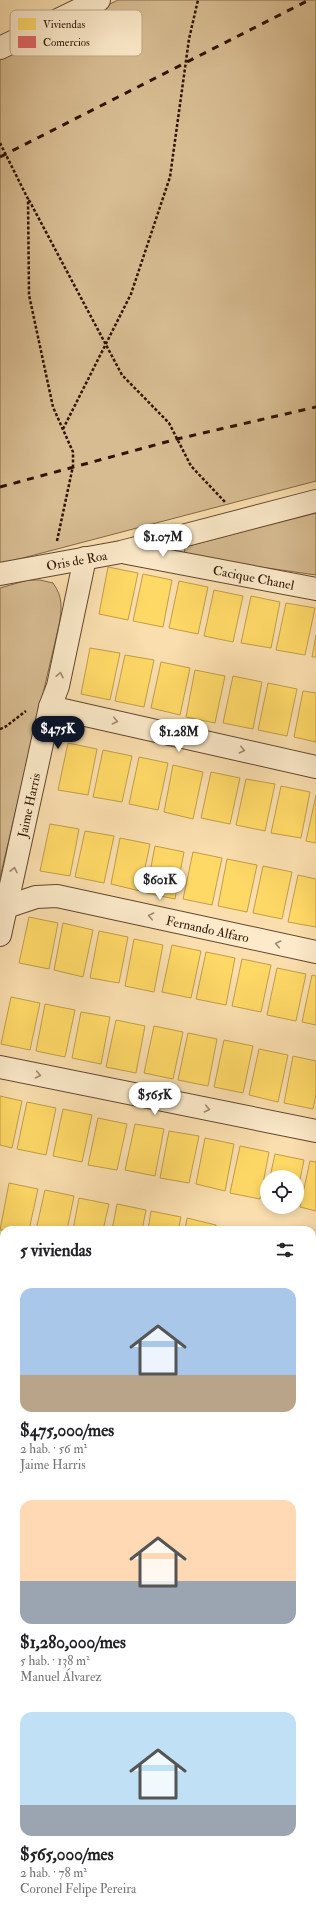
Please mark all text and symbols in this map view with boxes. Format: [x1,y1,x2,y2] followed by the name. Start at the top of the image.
[10,10,142,56] legend
[43,18,85,31] text: Viviendas
[43,36,90,49] text: Comercios
[130,524,196,558] pin: $1.07M
[143,529,183,545] text: $1.07M
[45,548,109,574] street label: Oris de Roa
[212,563,296,594] street label: Cacique Chanel
[56,672,64,679] one-way arrow
[30,716,86,750] pin: $475K
[112,717,118,725] one-way arrow
[146,719,212,753] pin: $1.28M
[41,721,75,737] text: $475K
[159,724,199,740] text: $1.28M
[238,745,245,754] one-way arrow
[14,771,44,840] street label: Jaime Harris
[10,867,18,873] one-way arrow
[132,867,188,901] pin: $601K
[143,872,177,888] text: $601K
[148,913,154,921] one-way arrow
[164,913,250,946] street label: Fernando Alfaro
[275,940,281,948] one-way arrow
[35,1070,41,1078] one-way arrow
[127,1082,183,1116] pin: $565K
[138,1087,172,1103] text: $565K
[204,1104,210,1113] one-way arrow
[260,1170,304,1214] map controls
[260,1170,304,1214] button: locate
[274,1239,296,1261] icon: filters
[20,1240,92,1261] text: 5 viviendas
[122,1314,194,1386] icon: home
[20,1420,114,1441] text: $475,000/mes
[20,1441,87,1457] text: 2 hab. · 56 m²
[20,1457,86,1473] text: Jaime Harris
[122,1526,194,1598] icon: home
[20,1632,126,1653] text: $1,280,000/mes
[20,1653,90,1669] text: 5 hab. · 138 m²
[20,1669,102,1685] text: Manuel Álvarez
[122,1738,194,1810] icon: home
[20,1844,113,1865] text: $565,000/mes
[20,1865,87,1881] text: 2 hab. · 78 m²
[20,1881,136,1897] text: Coronel Felipe Pereira

